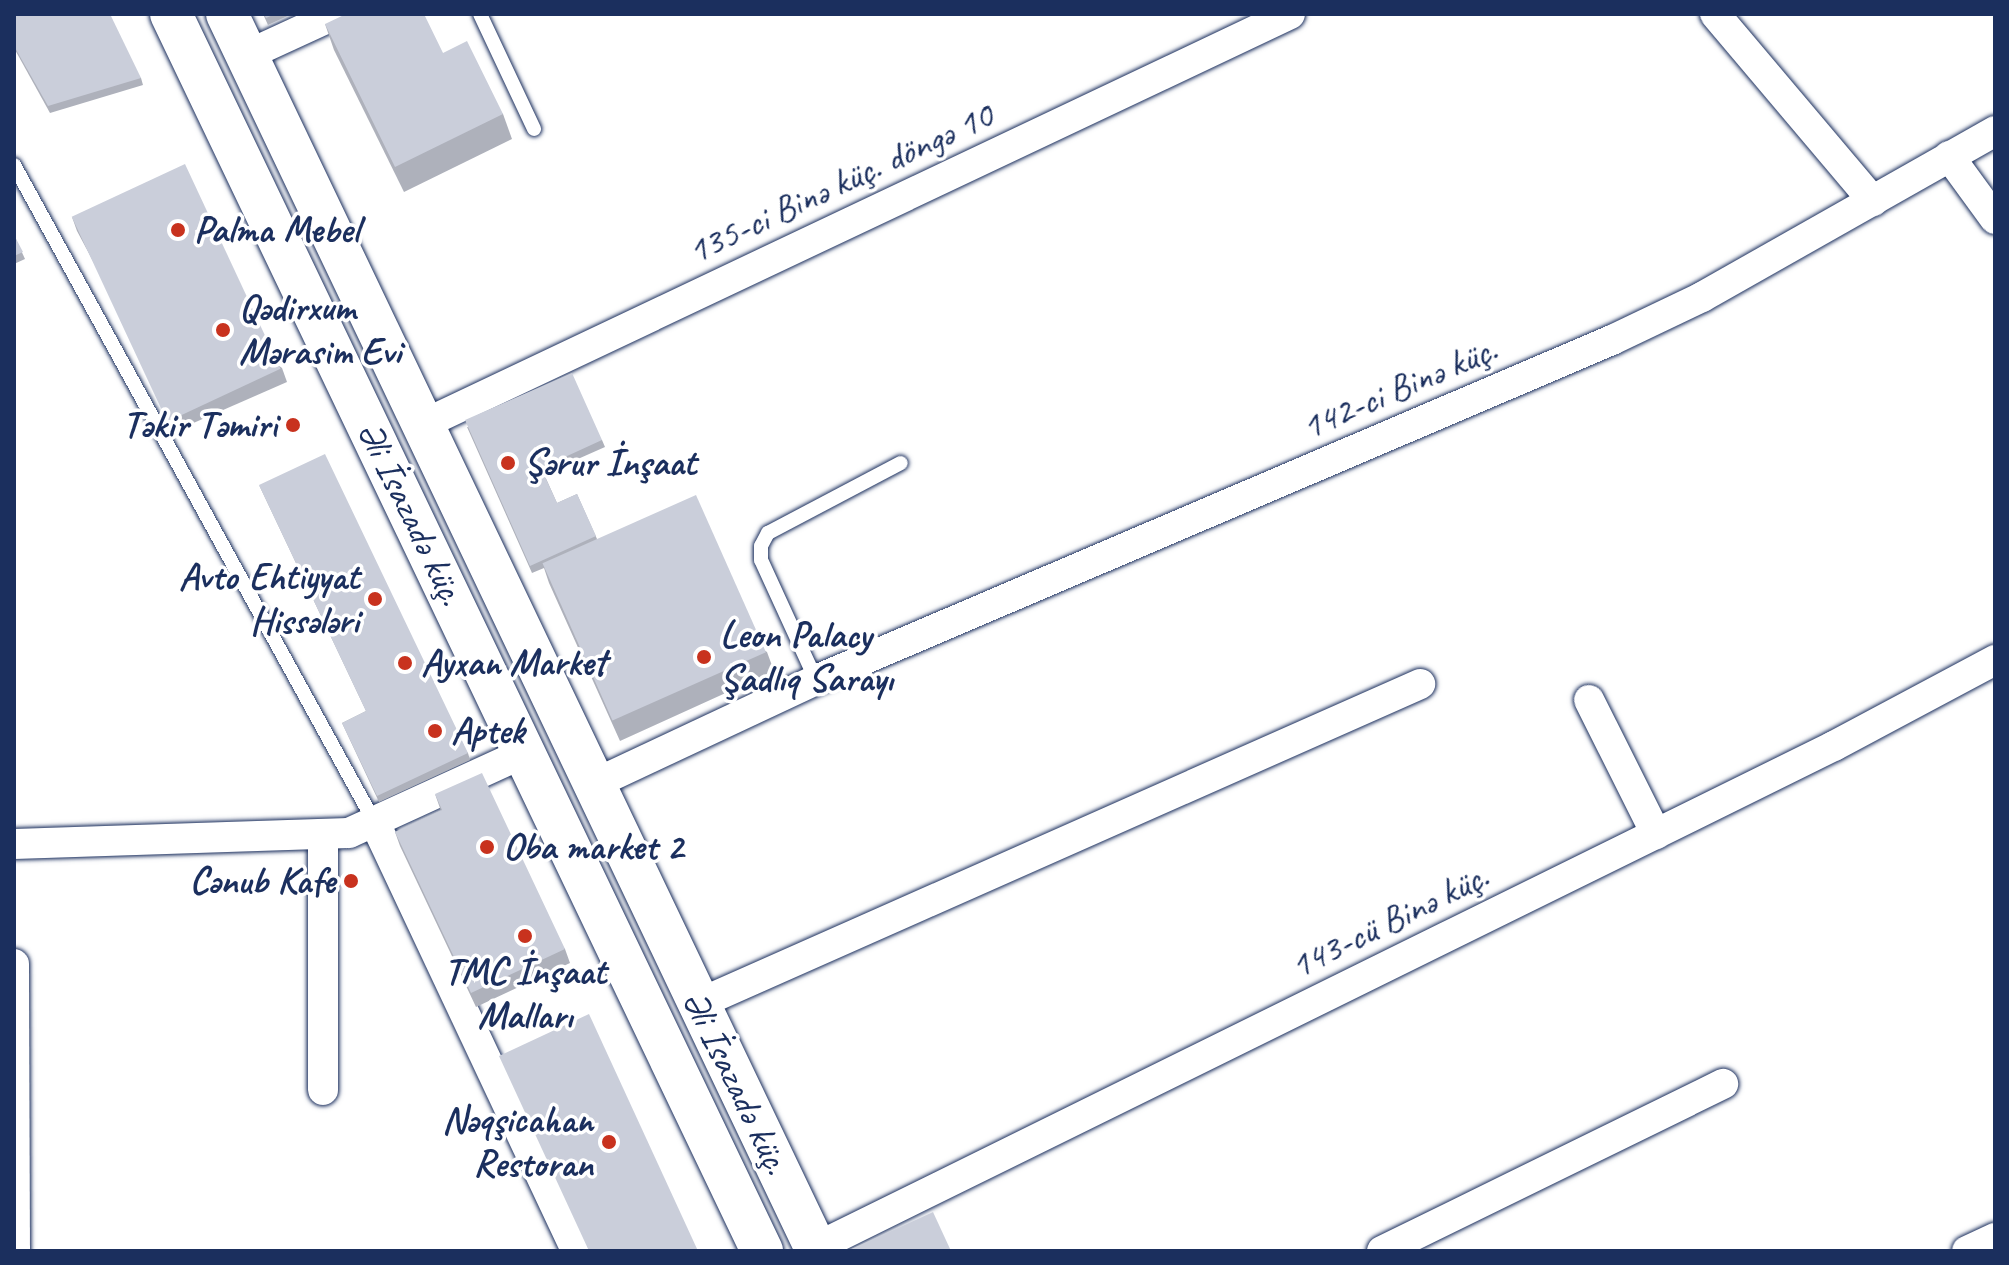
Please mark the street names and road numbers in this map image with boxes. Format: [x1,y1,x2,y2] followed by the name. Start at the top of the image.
[680,92,1000,274] street label: 135-ci Binə küç. döngə 10
[1294,326,1504,450] street label: 142-ci Binə küç.
[347,414,475,612] street label: Əli İsazadə küç.
[1282,853,1496,989] street label: 143-cü Binə küç.
[672,983,800,1181] street label: Əli İsazadə küç.

